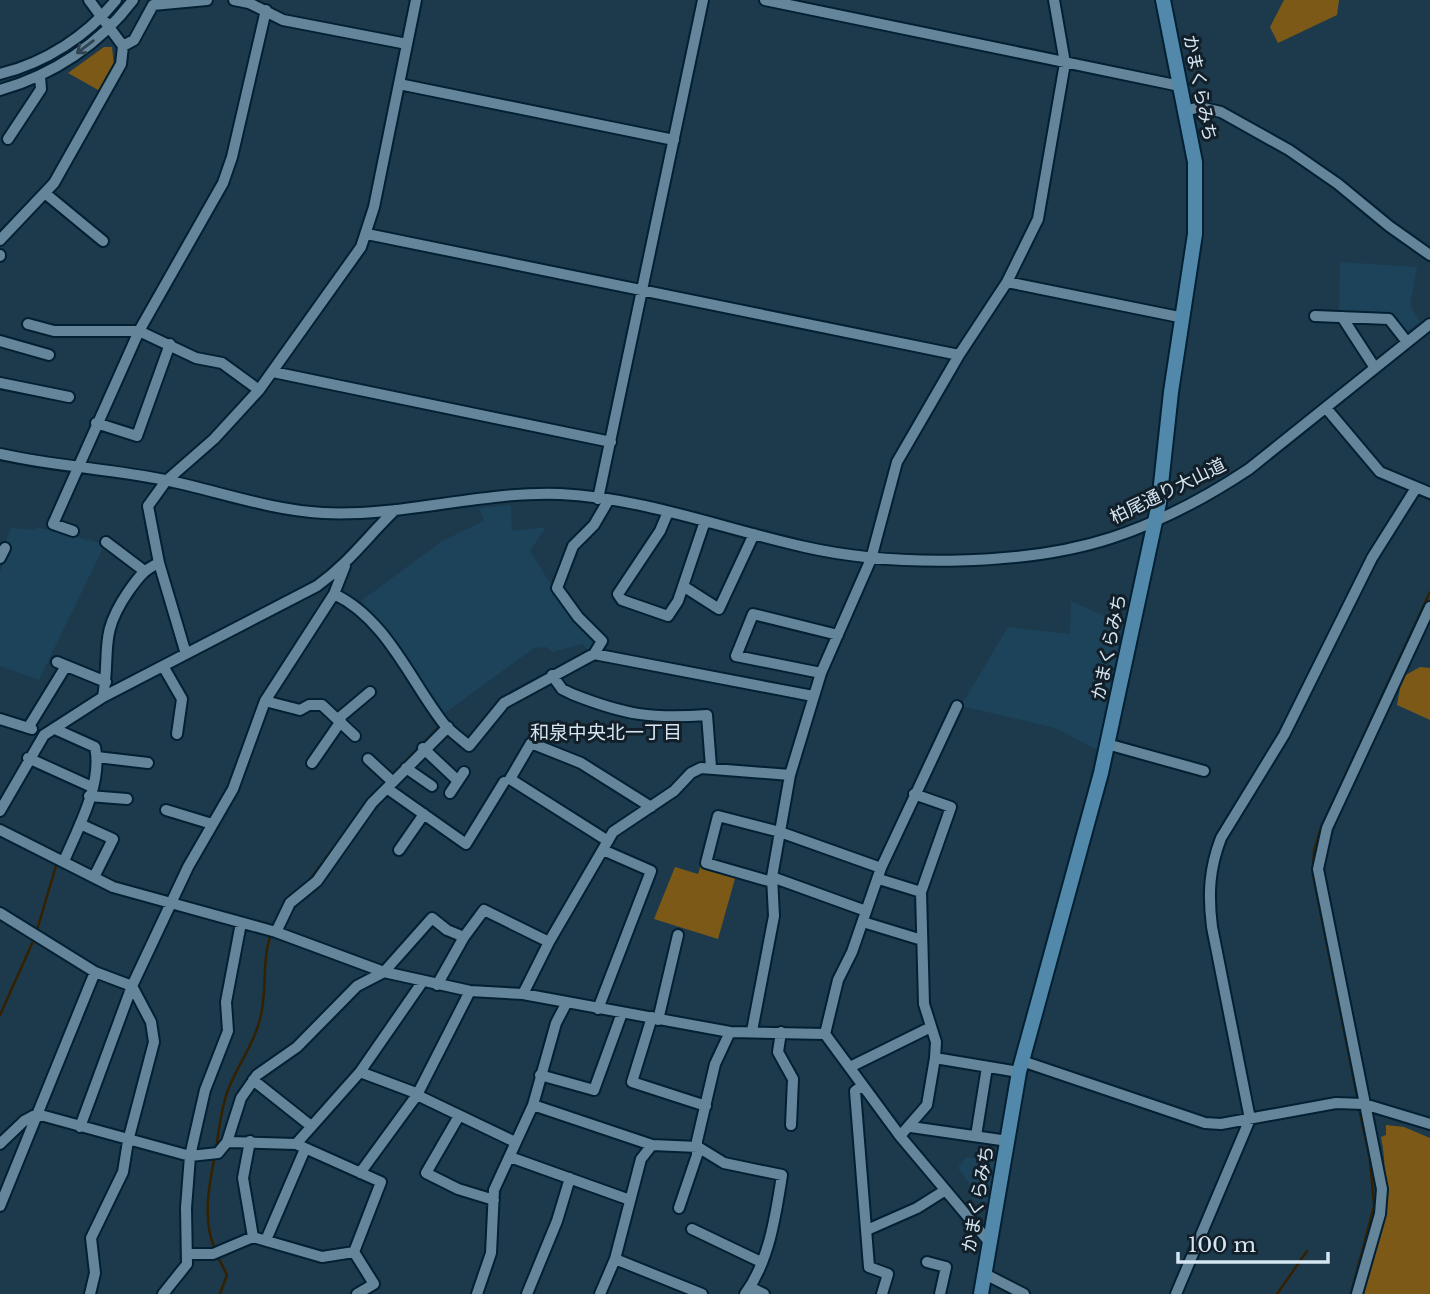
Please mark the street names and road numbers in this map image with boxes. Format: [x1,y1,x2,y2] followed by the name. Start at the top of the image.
[1179,33,1221,143] street label: かまくらみち
[1107,453,1229,529] street label: 柏尾通り大山道
[1087,592,1131,702] street label: かまくらみち
[958,1144,998,1254] street label: かまくらみち

